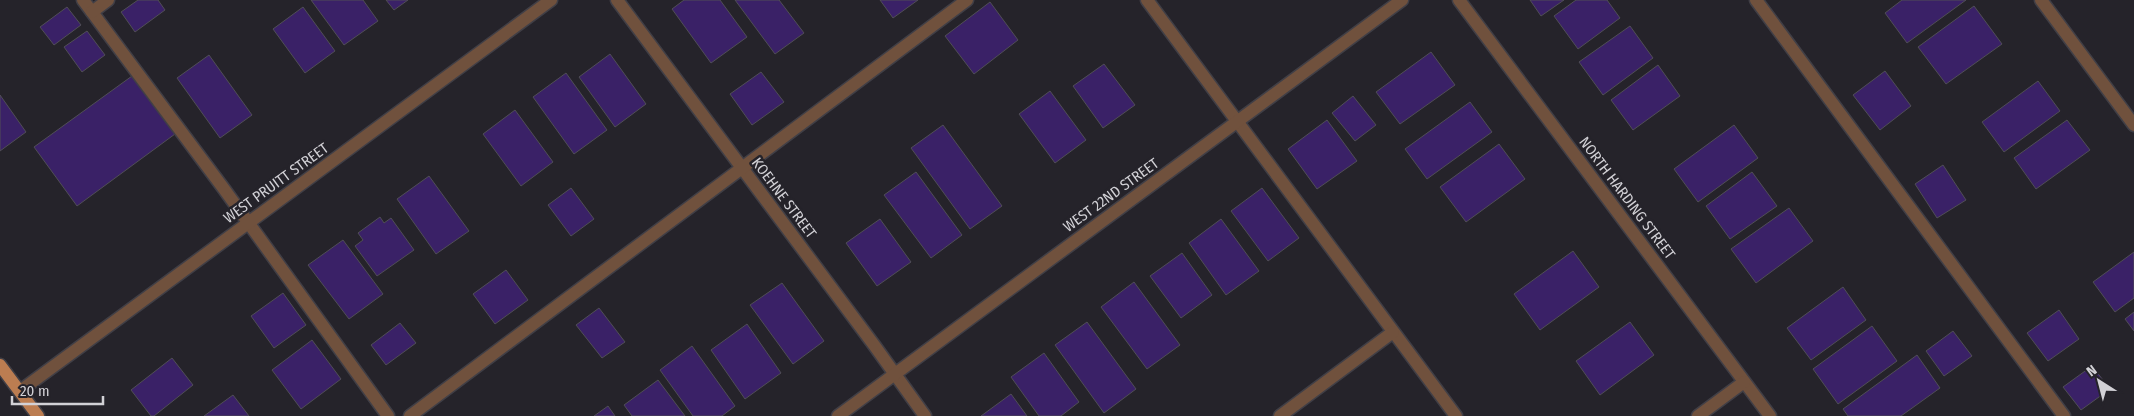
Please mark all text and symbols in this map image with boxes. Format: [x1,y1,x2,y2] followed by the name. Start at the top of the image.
[1575,133,1679,263] street label: NORTH HARDING STREET
[220,139,332,227] street label: WEST PRUITT STREET
[748,154,820,242] street label: KOEHNE STREET
[1060,154,1162,236] street label: WEST 22ND STREET
[2074,356,2124,406] north arrow
[2083,362,2100,380] text: N
[12,374,104,406] scale bar
[20,382,50,400] text: 20 m

